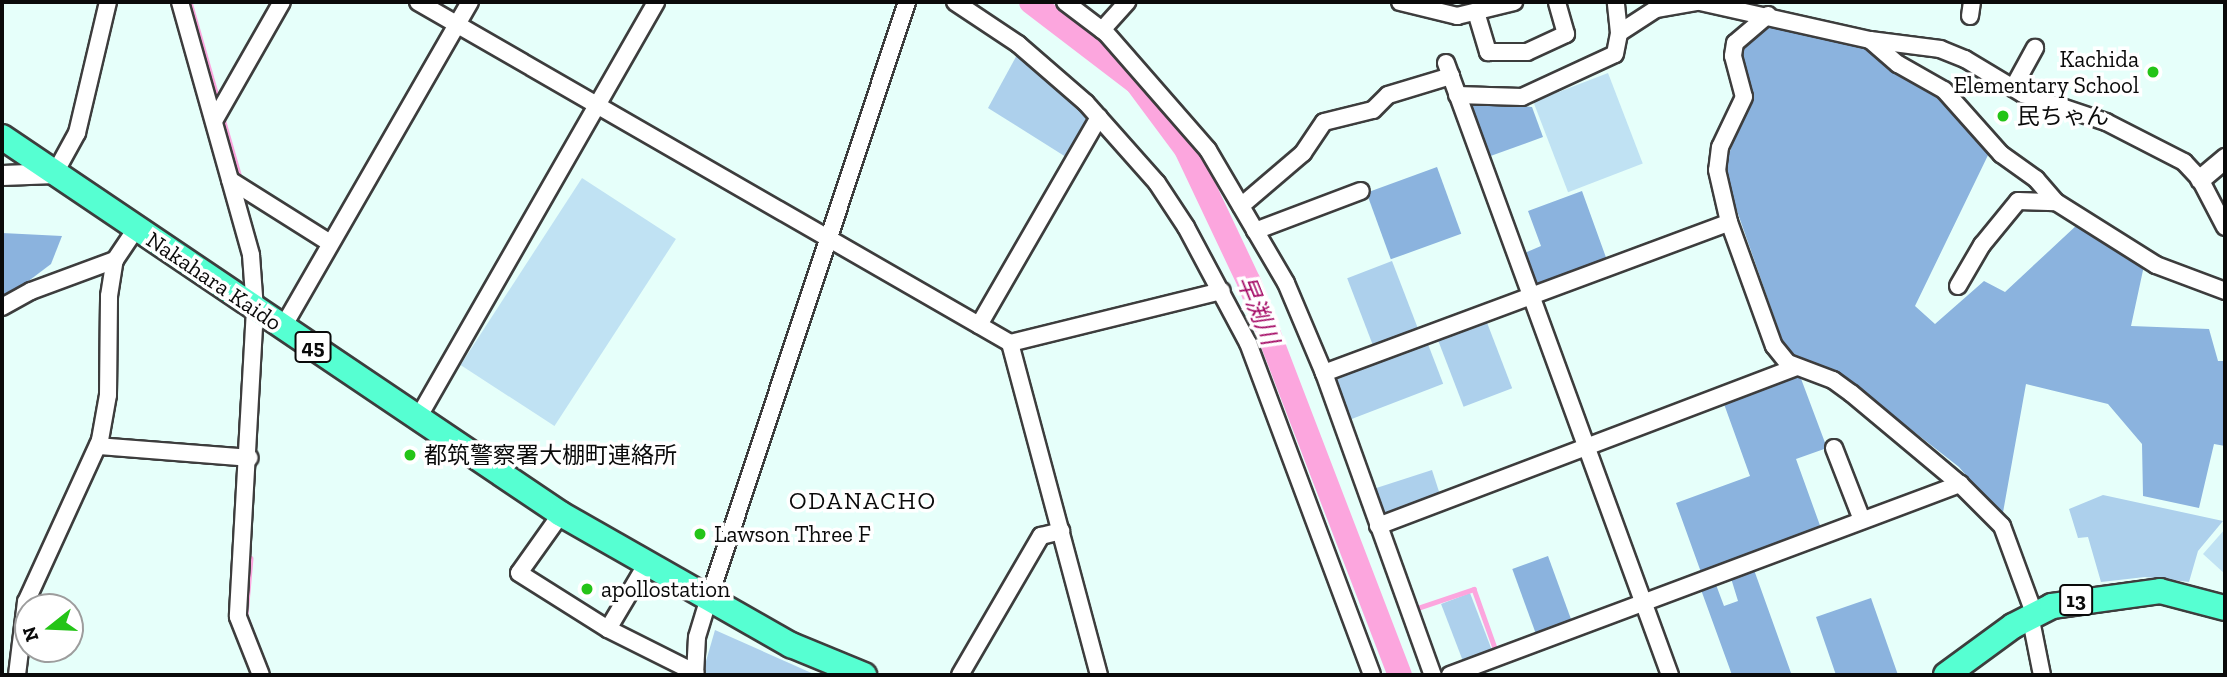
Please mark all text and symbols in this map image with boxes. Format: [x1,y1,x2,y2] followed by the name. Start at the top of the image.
[1953,45,2139,99] place label: Kachida Elementary School
[2145,64,2161,80] marker: Kachida Elementary School
[2017,102,2109,130] place label: 民ちゃん
[1995,108,2011,124] marker: 民ちゃん
[141,226,287,336] street label: Nakahara Kaido
[1231,271,1285,349] water label: 早渕川
[294,330,332,364] road number: 45
[424,441,677,469] place label: 都筑警察署大棚町連絡所
[402,447,418,463] marker: 都筑警察署大棚町連絡所
[790,487,936,515] district label: ODANACHO
[714,520,871,548] place label: Lawson Three F
[692,526,708,542] marker: Lawson Three F
[601,575,730,603] place label: apollostation
[579,581,595,597] marker: apollostation
[2058,582,2094,618] road number: 13
[14,593,84,663] north arrow
[17,624,44,644] text: N

